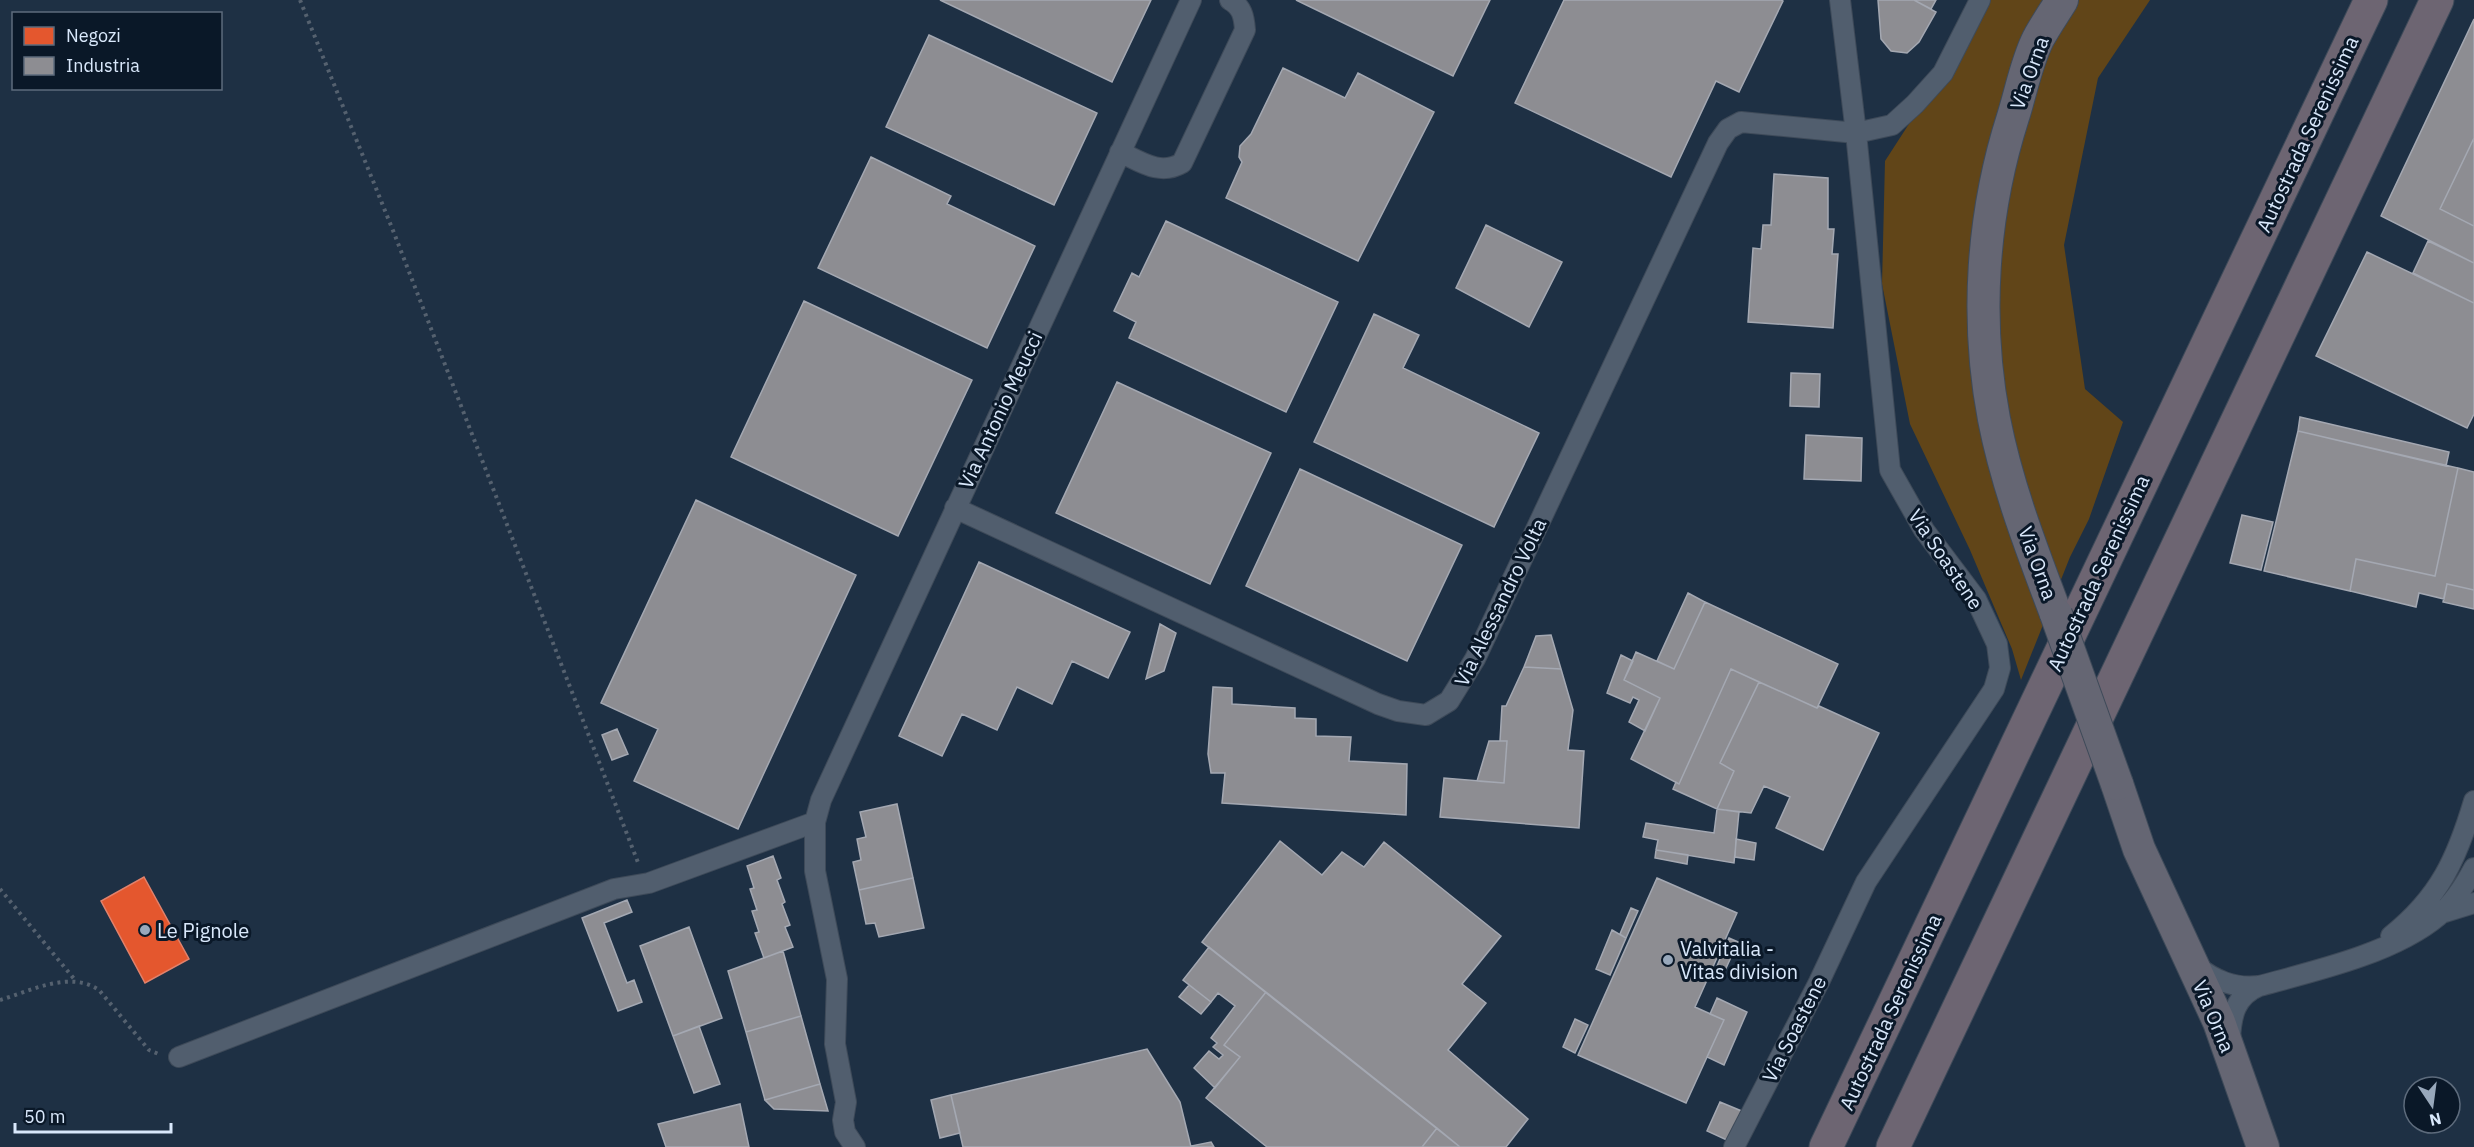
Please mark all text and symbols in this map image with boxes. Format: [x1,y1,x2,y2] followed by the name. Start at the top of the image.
[12,12,222,90] legend
[66,24,121,47] text: Negozi
[2250,31,2364,236] street label: Autostrada Serenissima
[2003,32,2055,113] street label: Via Orna
[66,54,140,77] text: Industria
[952,327,1048,493] street label: Via Antonio Meucci
[2041,470,2155,675] street label: Autostrada Serenissima
[1902,503,1990,615] street label: Via Soastene
[1448,513,1553,691] street label: Via Alessandro Volta
[2012,523,2064,604] street label: Via Orna
[1833,909,1947,1114] street label: Autostrada Serenissima
[157,917,249,944] place label: Le Pignole
[138,923,152,937] marker: Le Pignole
[1680,935,1798,985] place label: Valvitalia - Vitas division
[1661,953,1675,967] marker: Valvitalia - Vitas division
[1756,971,1832,1087] street label: Via Soastene
[2187,976,2241,1057] street label: Via Orna
[2402,1075,2462,1135] north arrow
[15,1096,171,1134] scale bar
[24,1105,66,1128] text: 50 m
[2427,1109,2443,1131] text: N

